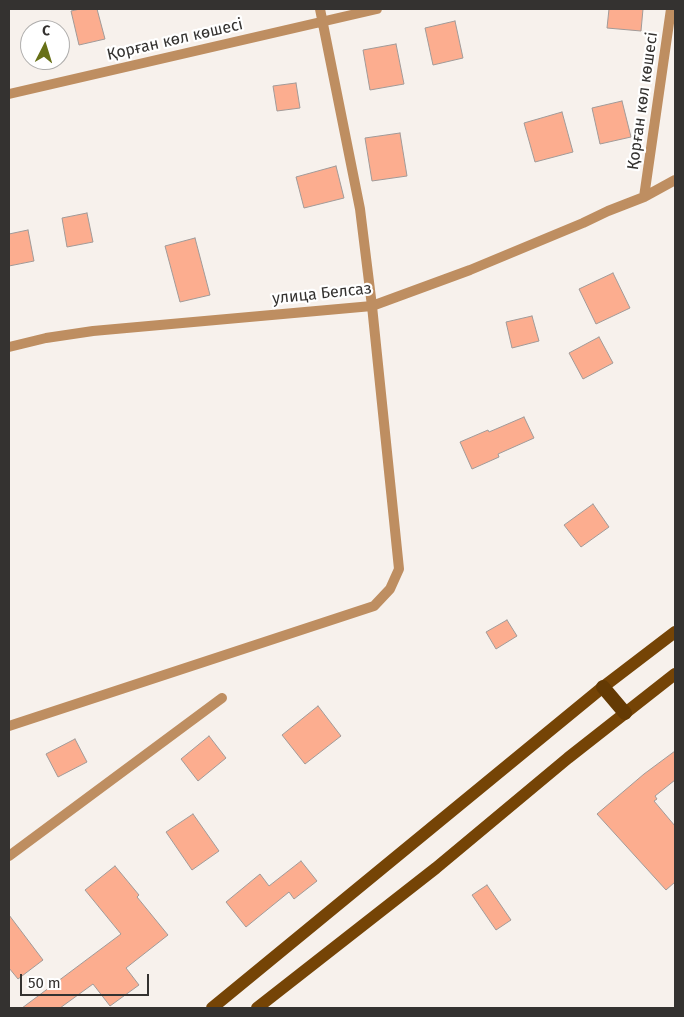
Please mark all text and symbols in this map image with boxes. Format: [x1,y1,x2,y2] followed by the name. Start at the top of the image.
[105,15,245,65] street label: Қорған көл көшесі
[20,20,70,70] north arrow
[42,22,51,39] text: С
[624,31,662,171] street label: Қорған көл көшесі
[271,279,373,309] street label: улица Белсаз
[22,964,151,996] scale bar
[28,974,61,992] text: 50 m

